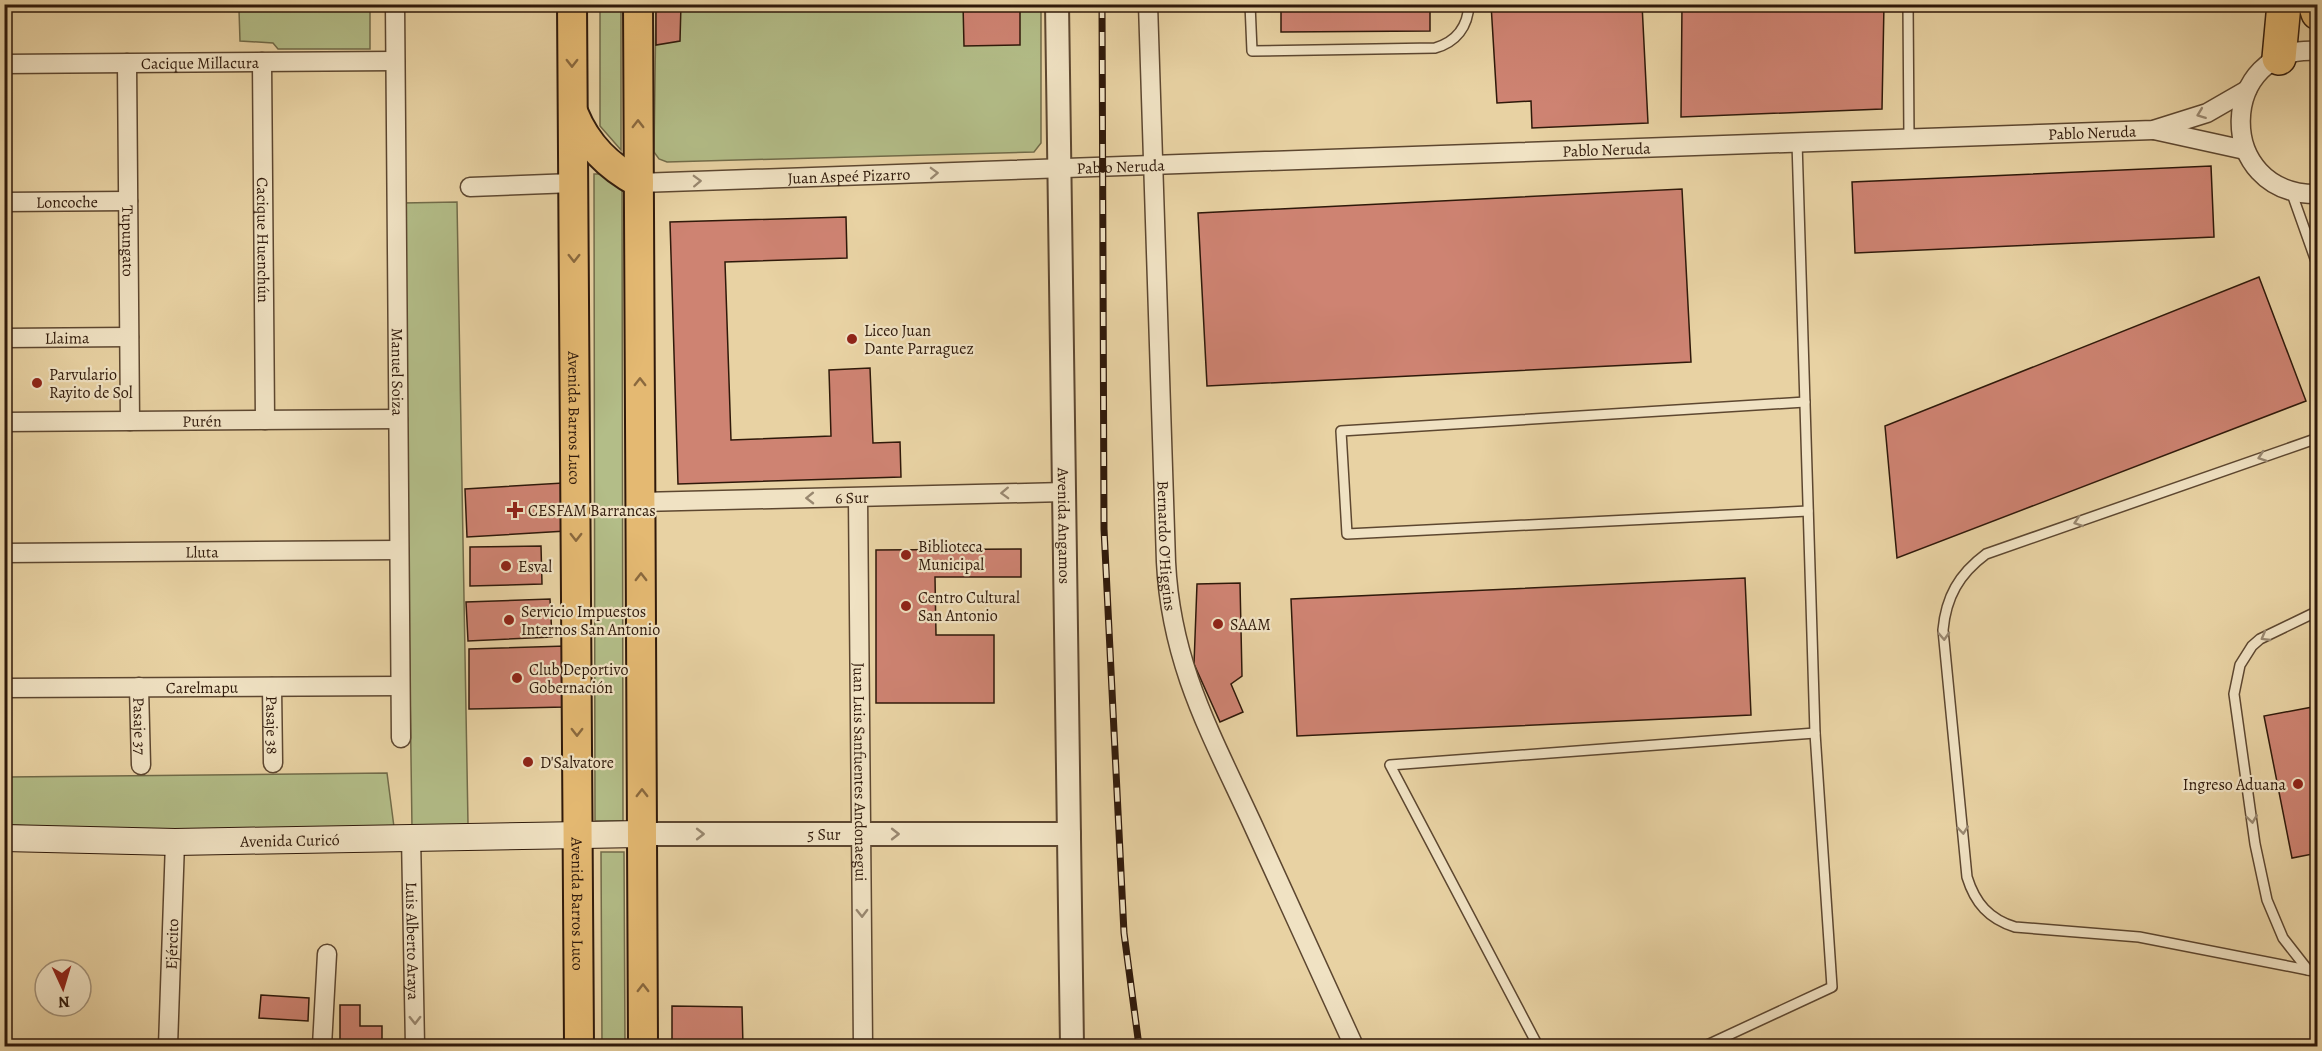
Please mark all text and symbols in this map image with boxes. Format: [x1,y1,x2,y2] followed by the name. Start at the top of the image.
[141,52,260,75] street label: Cacique Millacura
[566,58,578,67] one-way arrow
[2197,107,2208,119] one-way arrow
[632,120,644,129] one-way arrow
[2048,121,2137,146] street label: Pablo Neruda
[1562,138,1652,163] street label: Pablo Neruda
[1076,155,1166,180] street label: Pablo Neruda
[787,164,911,190] street label: Juan Aspeé Pizarro
[930,166,939,179] one-way arrow
[693,174,702,187] one-way arrow
[251,177,274,303] street label: Cacique Huenchún
[36,191,98,214] street label: Loncoche
[116,205,139,277] street label: Tupungato
[568,253,580,262] one-way arrow
[864,320,974,360] place label: Liceo Juan Dante Parraguez
[45,327,90,350] street label: Llaima
[386,328,408,417] street label: Manuel Soiza
[845,332,859,346] marker: Liceo Juan Dante Parraguez
[562,350,585,485] street label: Avenida Barros Luco
[49,364,133,404] place label: Parvulario Rayito de Sol
[30,376,44,390] marker: Parvulario Rayito de Sol
[633,378,646,387] one-way arrow
[182,410,222,433] street label: Purén
[2257,450,2268,463] one-way arrow
[1052,467,1075,584] street label: Avenida Angamos
[1151,480,1181,613] street label: Bernardo O'Higgins
[835,487,869,509] street label: 6 Sur
[1001,487,1010,500] one-way arrow
[806,492,815,505] one-way arrow
[528,500,656,522] place label: CESFAM Barrancas
[506,501,524,519] marker: CESFAM Barrancas
[2073,514,2084,527] one-way arrow
[570,532,582,541] one-way arrow
[918,536,984,576] place label: Biblioteca Municipal
[185,541,219,564] street label: Lluta
[899,548,913,562] marker: Biblioteca Municipal
[518,556,552,578] place label: Esval
[499,559,513,573] marker: Esval
[634,573,647,582] one-way arrow
[918,587,1020,627] place label: Centro Cultural San Antonio
[899,599,913,613] marker: Centro Cultural San Antonio
[521,601,660,641] place label: Servicio Impuestos Internos San Antonio
[502,613,516,627] marker: Servicio Impuestos Internos San Antonio
[1230,614,1271,636] place label: SAAM
[1211,617,1225,631] marker: SAAM
[2261,630,2271,641] one-way arrow
[1937,632,1950,641] one-way arrow
[529,659,628,699] place label: Club Deportivo Gobernación
[848,662,871,882] street label: Juan Luis Sanfuentes Andonaegui
[510,671,524,685] marker: Club Deportivo Gobernación
[166,677,239,699] street label: Carelmapu
[260,696,283,754] street label: Pasaje 38
[127,697,151,755] street label: Pasaje 37
[571,727,583,736] one-way arrow
[540,752,614,774] place label: D'Salvatore
[521,755,535,769] marker: D'Salvatore
[2183,774,2287,796] place label: Ingreso Aduana
[2291,777,2305,791] marker: Ingreso Aduana
[636,789,648,798] one-way arrow
[2245,815,2257,824] one-way arrow
[807,824,841,846] street label: 5 Sur
[1956,826,1969,835] one-way arrow
[696,828,705,840] one-way arrow
[891,828,900,840] one-way arrow
[239,829,340,853] street label: Avenida Curicó
[566,836,588,971] street label: Avenida Barros Luco
[400,882,424,1001] street label: Luis Alberto Araya
[856,909,868,918] one-way arrow
[161,918,184,970] street label: Ejército
[33,958,93,1018] north arrow
[637,984,649,993] one-way arrow
[57,991,71,1013] text: N
[408,1016,421,1025] one-way arrow

